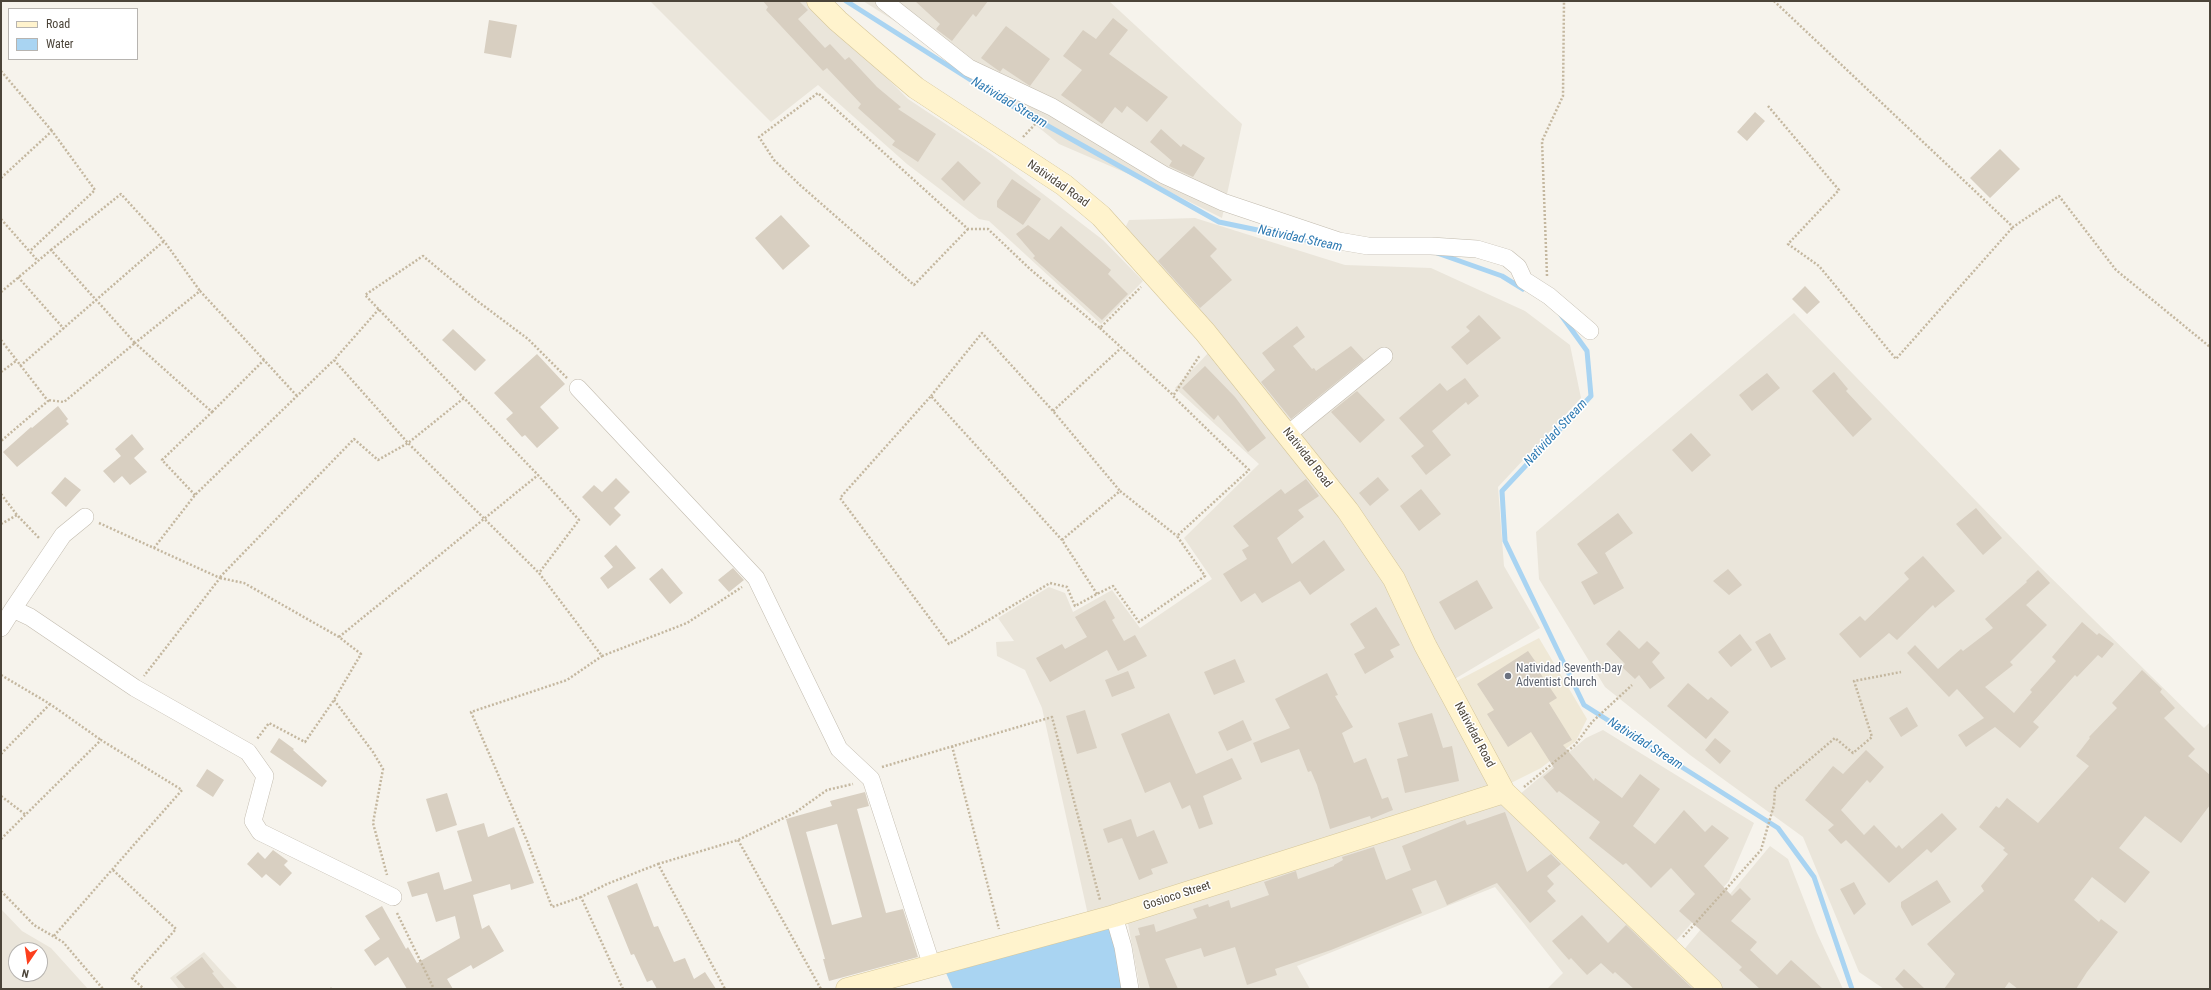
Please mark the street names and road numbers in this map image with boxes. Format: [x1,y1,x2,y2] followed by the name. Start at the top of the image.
[1024,157,1092,211] street label: Natividad Road
[1279,425,1335,491] street label: Natividad Road
[1451,700,1497,770] street label: Natividad Road
[1142,878,1212,914] street label: Gosioco Street

